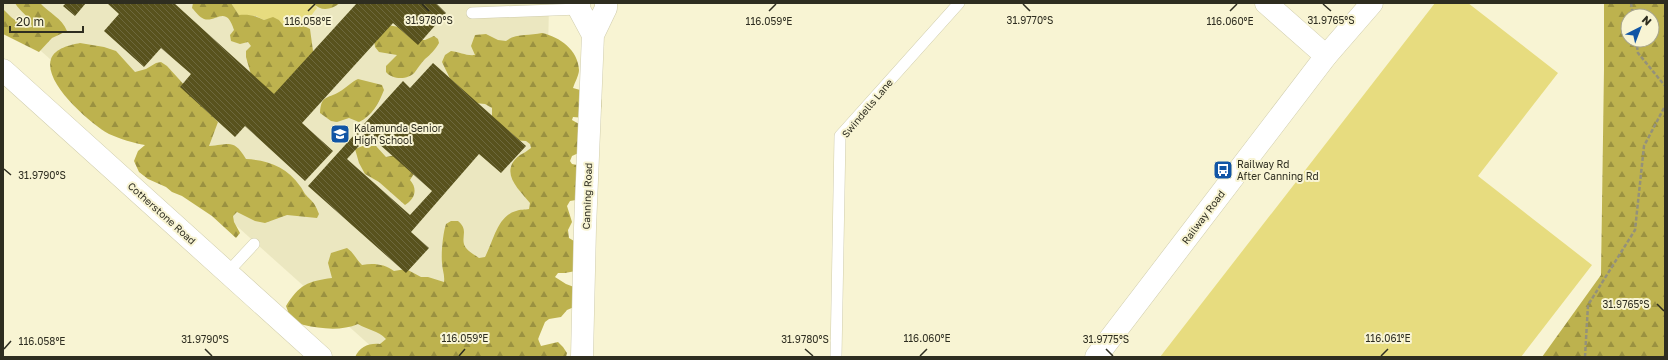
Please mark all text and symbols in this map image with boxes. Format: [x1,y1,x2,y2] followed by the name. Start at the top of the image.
[10,8,83,34] scale bar
[1620,8,1660,48] north arrow
[1640,13,1654,28] text: N
[16,14,44,29] text: 20 m
[405,14,453,26] text: 31.9780°S
[1007,14,1053,26] text: 31.9770°S
[1307,14,1355,26] text: 31.9765°S
[285,15,331,27] text: 116.058°E
[746,15,792,27] text: 116.059°E
[1206,15,1254,27] text: 116.060°E
[839,76,895,140] street label: Swindells Lane
[354,122,442,146] place label: Kalamunda Senior High School
[329,123,351,145] school or university icon: Kalamunda Senior High School
[1237,158,1319,182] place label: Railway Rd After Canning Rd
[1212,159,1234,181] bus stop icon: Railway Rd After Canning Rd
[580,162,594,230] street label: Canning Road
[18,169,66,181] text: 31.9790°S
[126,179,198,247] street label: Cotherstone Road
[1179,188,1227,246] street label: Railway Road
[1602,298,1650,310] text: 31.9765°S
[442,332,488,344] text: 116.059°E
[903,332,951,344] text: 116.060°E
[1365,332,1411,344] text: 116.061°E
[181,333,229,345] text: 31.9790°S
[781,333,829,345] text: 31.9780°S
[1083,333,1129,345] text: 31.9775°S
[19,335,65,347] text: 116.058°E

